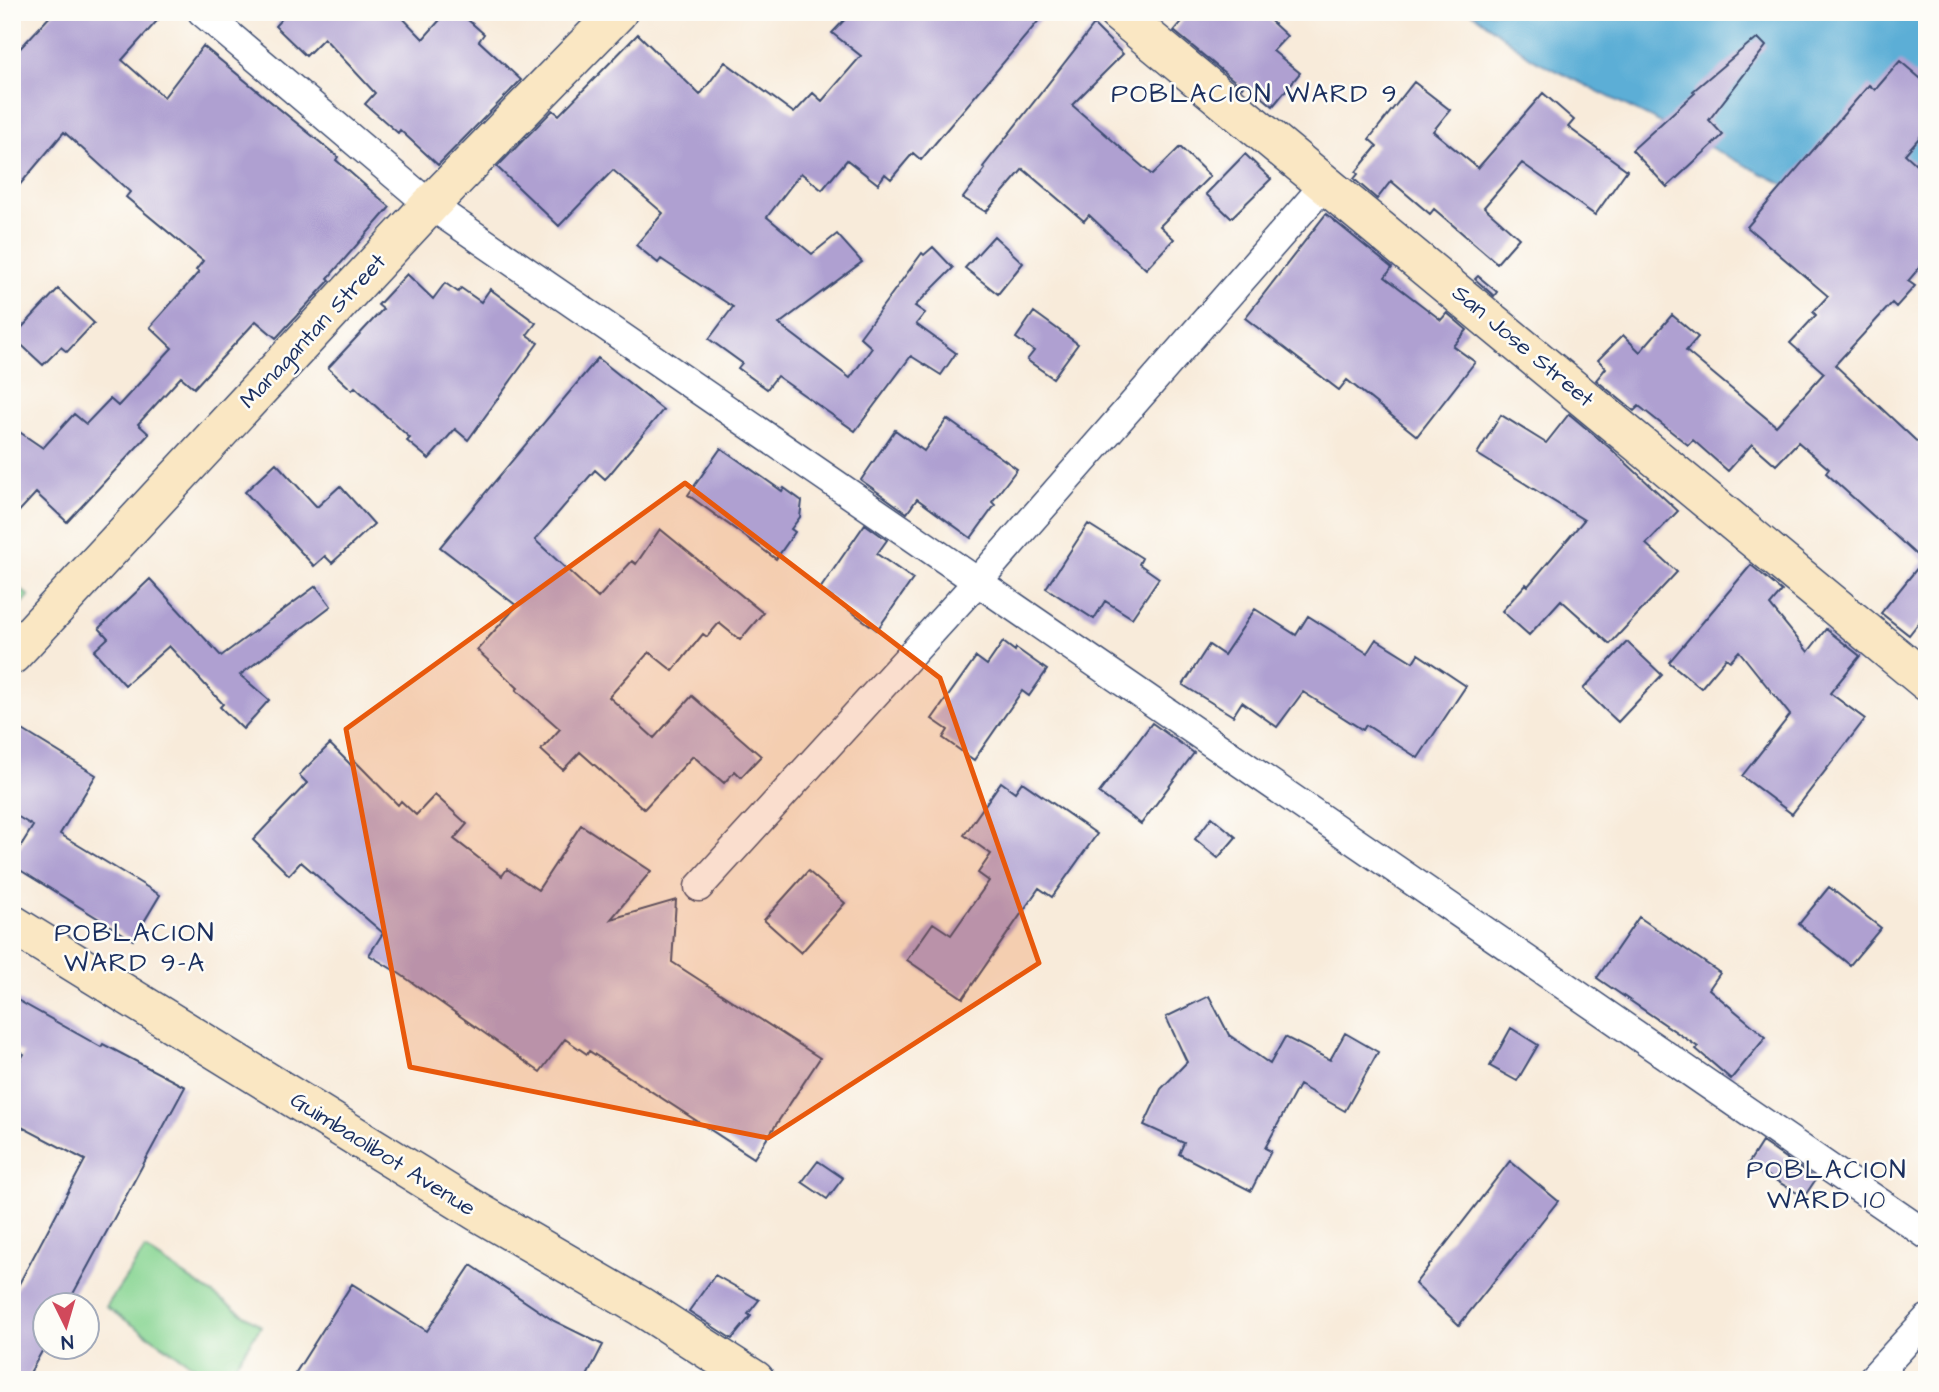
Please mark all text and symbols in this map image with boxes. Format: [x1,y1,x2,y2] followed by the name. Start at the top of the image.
[1111,76,1399,112] district label: POBLACION WARD 9
[233,246,395,416] street label: Managantan Street
[1445,277,1601,415] street label: San Jose Street
[54,915,216,981] district label: POBLACION WARD 9-A
[284,1084,482,1224] street label: Guimbaolibot Avenue
[1746,1152,1908,1218] district label: POBLACION WARD 10
[32,1290,102,1360] north arrow
[60,1327,74,1355] text: N

